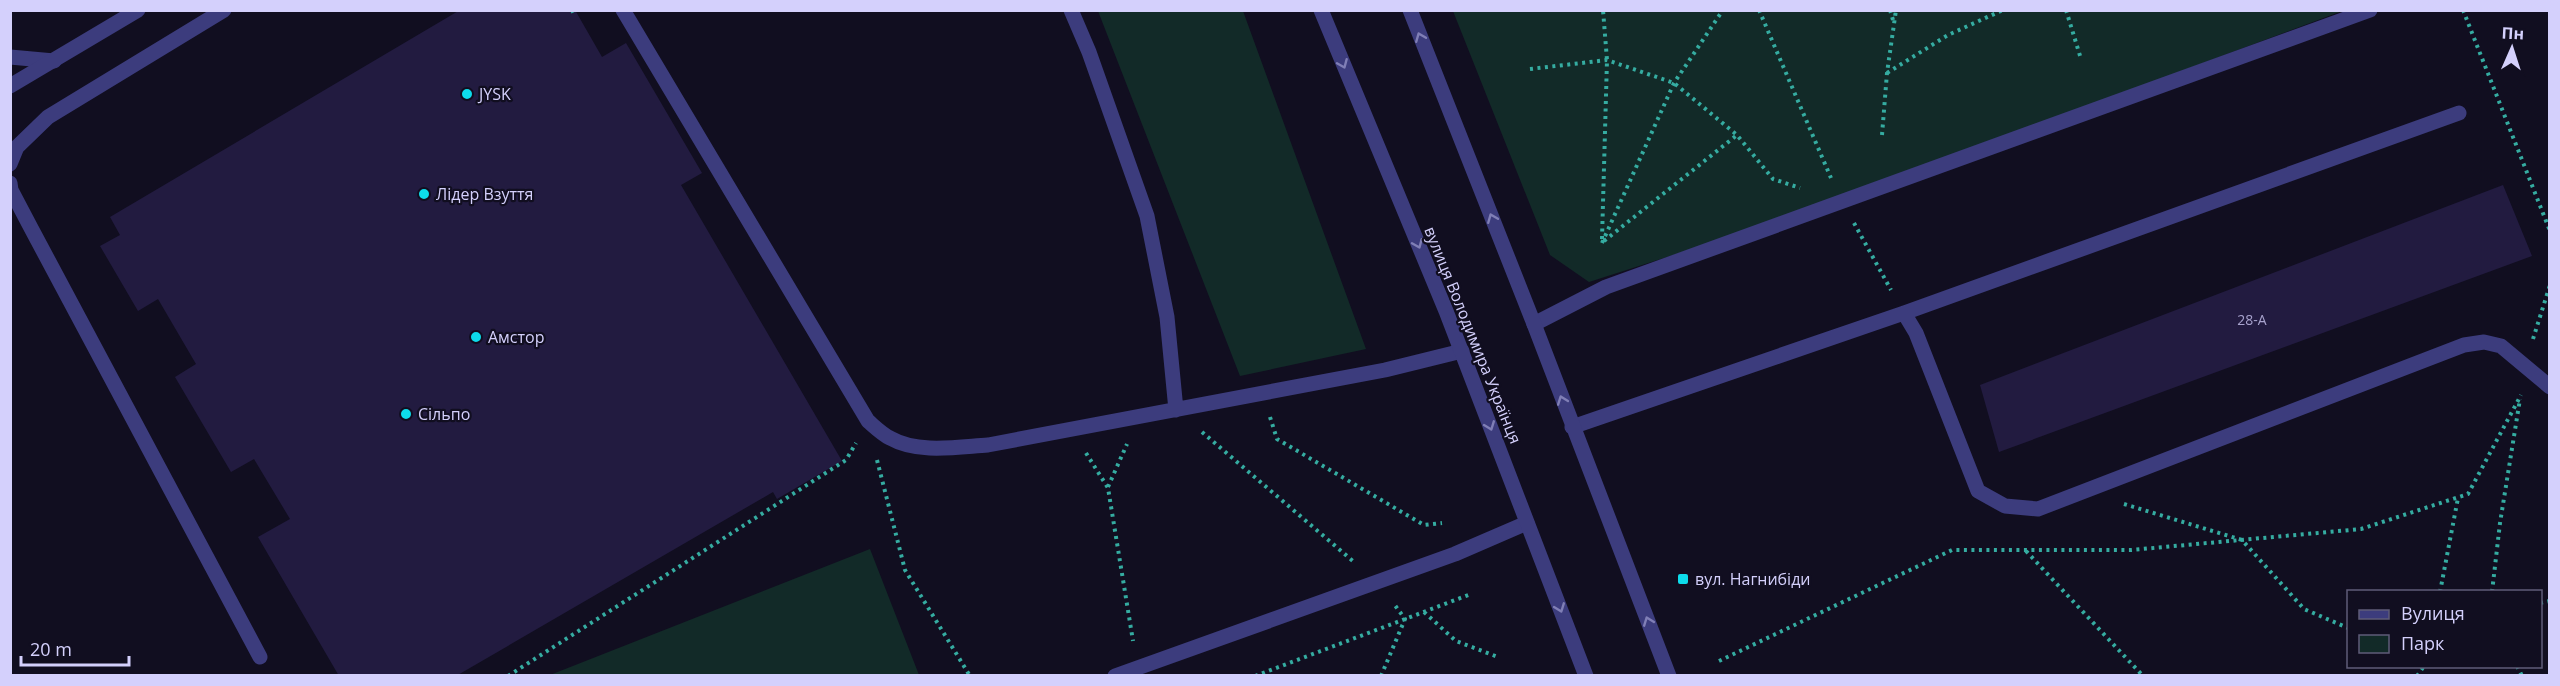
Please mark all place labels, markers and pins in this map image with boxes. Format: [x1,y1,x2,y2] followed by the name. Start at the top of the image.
[477,83,511,105] place label: JYSK
[460,87,474,101] marker: JYSK
[436,183,533,205] place label: Лідер Взуття
[417,187,431,201] marker: Лідер Взуття
[488,326,544,348] place label: Амстор
[469,330,483,344] marker: Амстор
[418,403,470,425] place label: Сільпо
[399,407,413,421] marker: Сільпо
[1695,568,1811,590] place label: вул. Нагнибіди
[1676,572,1690,586] marker: вул. Нагнибіди

